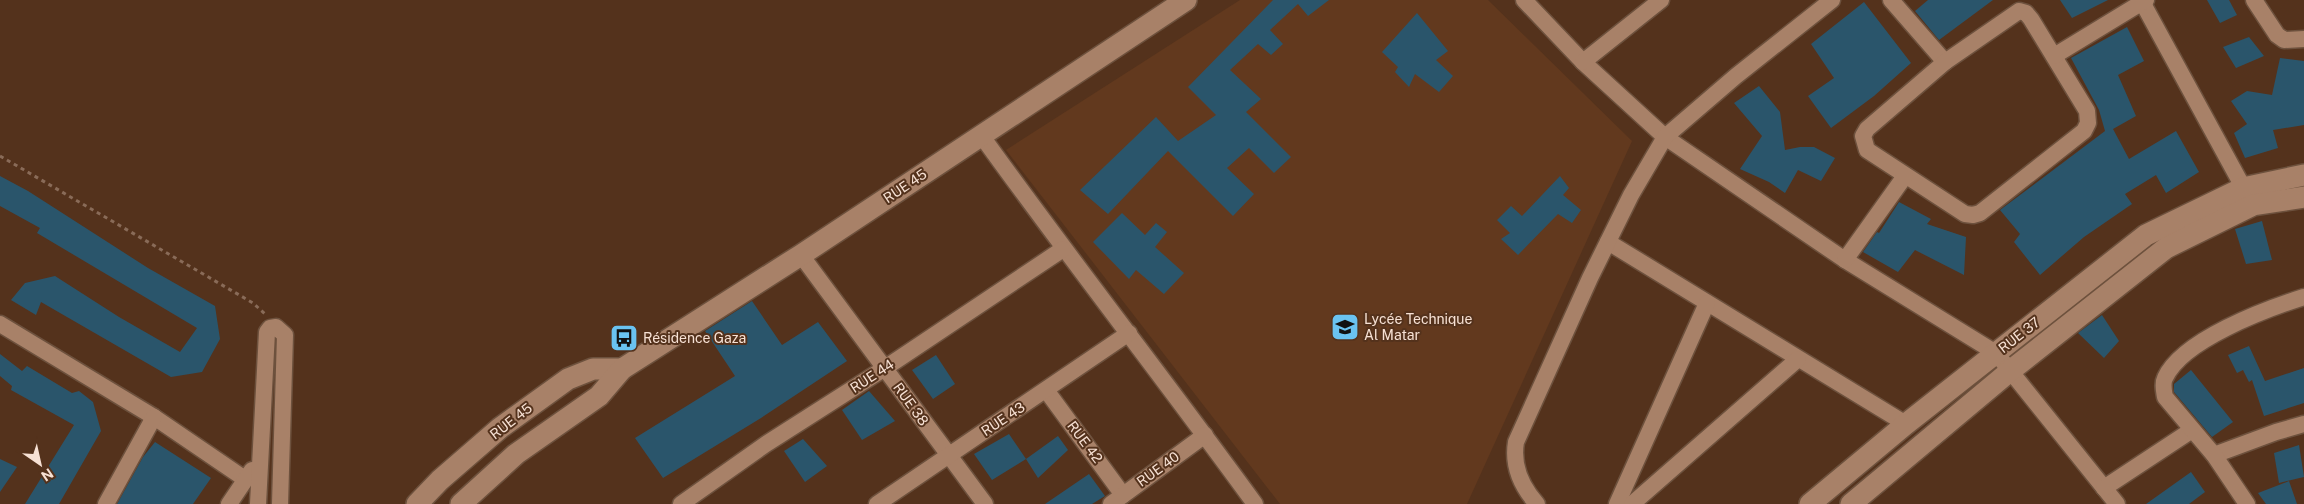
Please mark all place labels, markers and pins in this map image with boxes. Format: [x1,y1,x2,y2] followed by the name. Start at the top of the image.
[1364,311,1472,343] place label: Lycée Technique Al Matar
[1330,312,1360,342] school or university icon: Lycée Technique Al Matar
[609,323,639,353] bus stop icon: Résidence Gaza
[643,330,746,346] place label: Résidence Gaza

